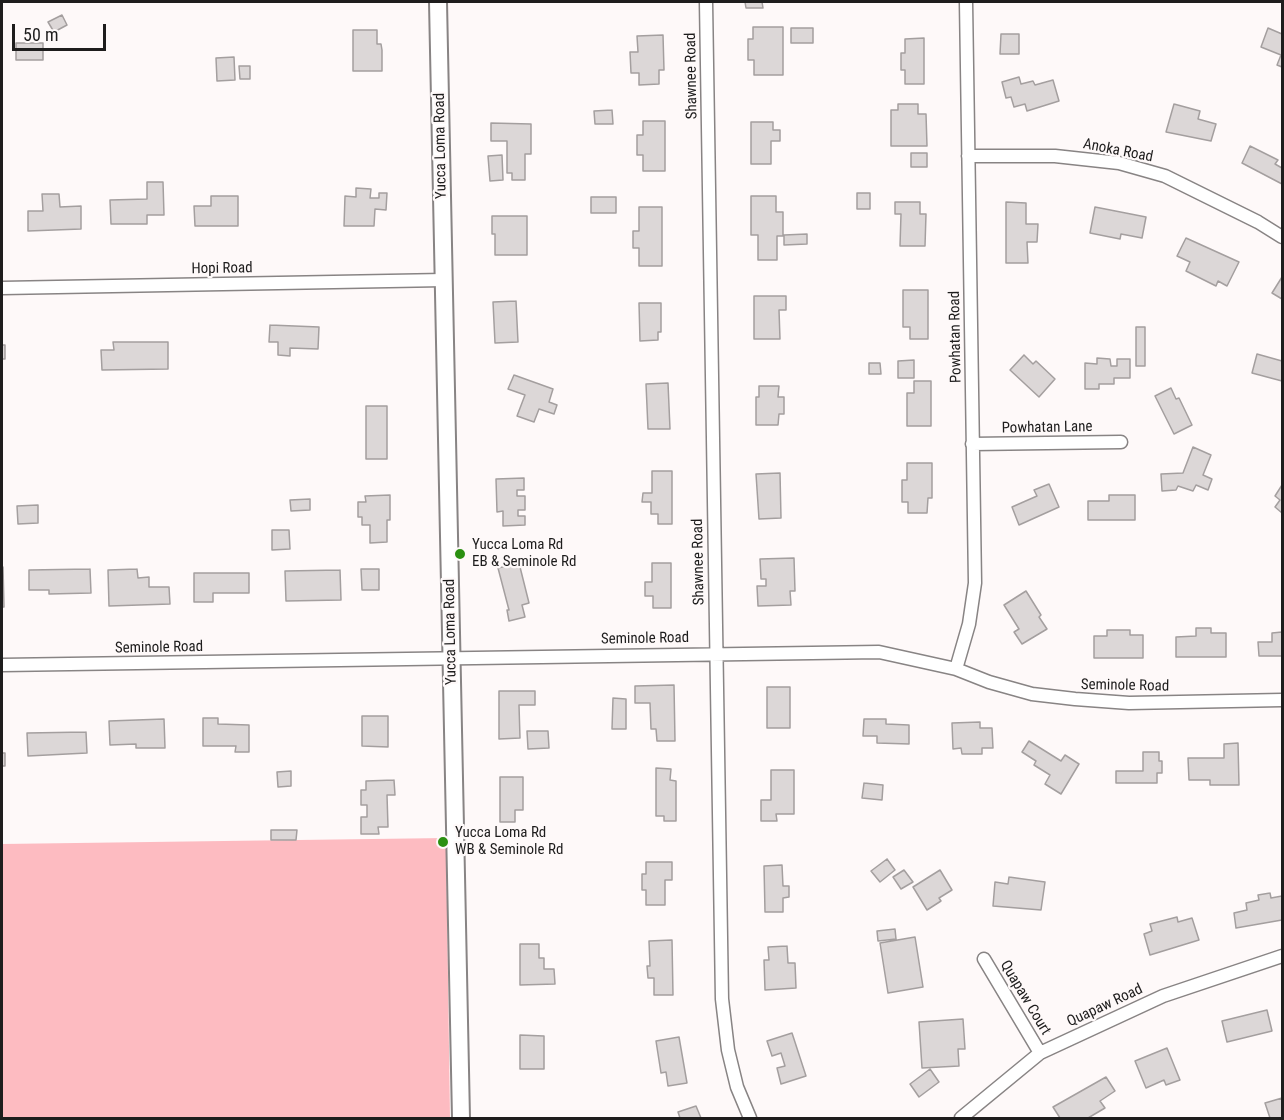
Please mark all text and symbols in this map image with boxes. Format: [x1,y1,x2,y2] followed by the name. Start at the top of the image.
[15,12,110,50] scale bar
[23,24,58,45] text: 50 m
[682,32,702,120] street label: Shawnee Road
[431,93,451,199] street label: Yucca Loma Road
[1081,135,1155,167] street label: Anoka Road
[191,259,253,279] street label: Hopi Road
[946,291,966,383] street label: Powhatan Road
[1001,418,1093,438] street label: Powhatan Lane
[689,518,709,606] street label: Shawnee Road
[472,536,576,571] place label: Yucca Loma Rd EB & Seminole Rd
[453,547,467,561] marker: Yucca Loma Rd EB & Seminole Rd
[441,579,461,685] street label: Yucca Loma Road
[601,629,689,649] street label: Seminole Road
[115,638,203,658] street label: Seminole Road
[1081,676,1169,696] street label: Seminole Road
[455,824,563,859] place label: Yucca Loma Rd WB & Seminole Rd
[436,835,450,849] marker: Yucca Loma Rd WB & Seminole Rd
[996,957,1054,1039] street label: Quapaw Court
[1064,981,1146,1031] street label: Quapaw Road

